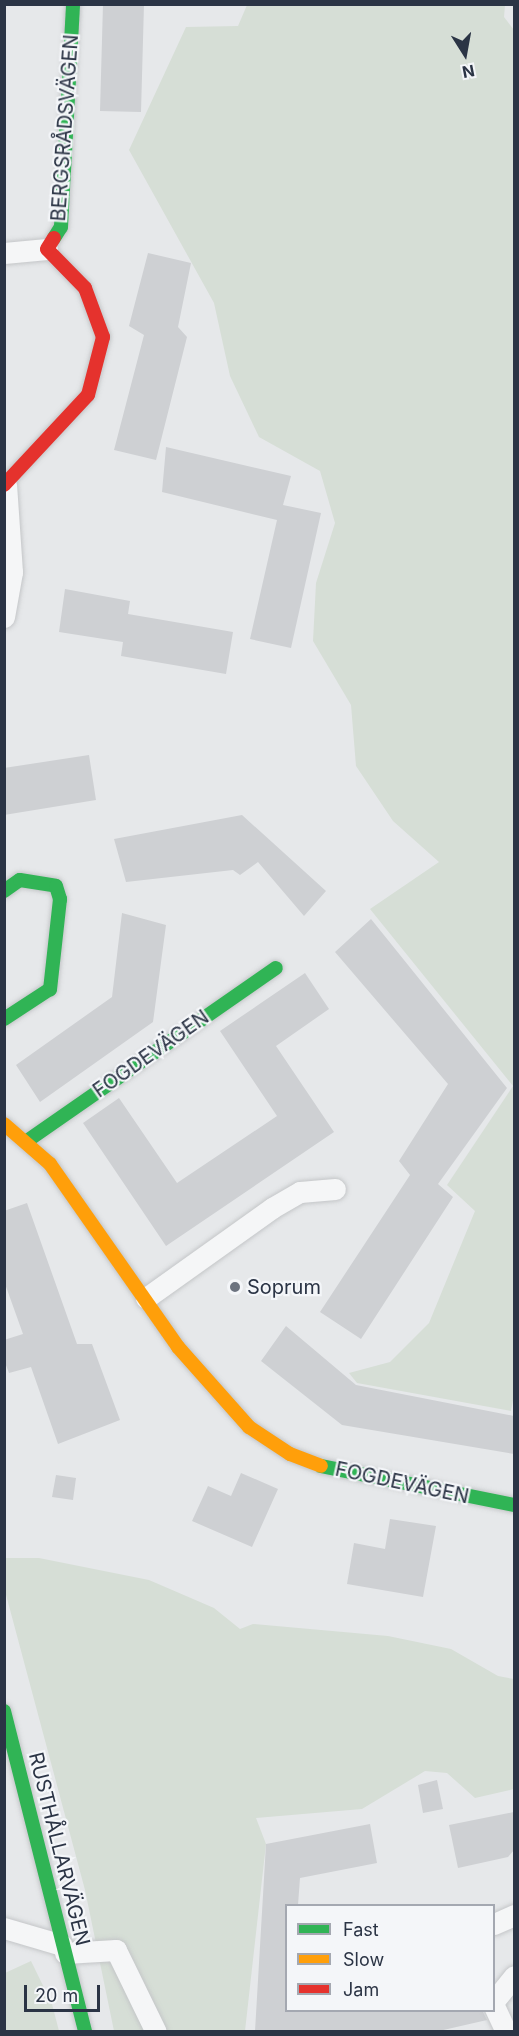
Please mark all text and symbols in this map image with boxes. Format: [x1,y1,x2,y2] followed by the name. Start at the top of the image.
[435,24,495,84] north arrow
[46,34,84,222] street label: BERGSRÅDSVÄGEN
[461,61,476,83] text: N
[88,1005,214,1103] street label: FOGDEVÄGEN
[247,1275,321,1299] place label: Soprum
[228,1280,242,1294] marker: Soprum
[333,1457,471,1509] street label: FOGDEVÄGEN
[23,1750,95,1948] street label: RUSTHÅLLARVÄGEN
[285,1904,495,2012] legend
[343,1919,379,1940] text: Fast
[343,1949,384,1970] text: Slow
[27,1973,104,2011] scale bar
[343,1979,379,2000] text: Jam
[35,1985,78,2006] text: 20 m

